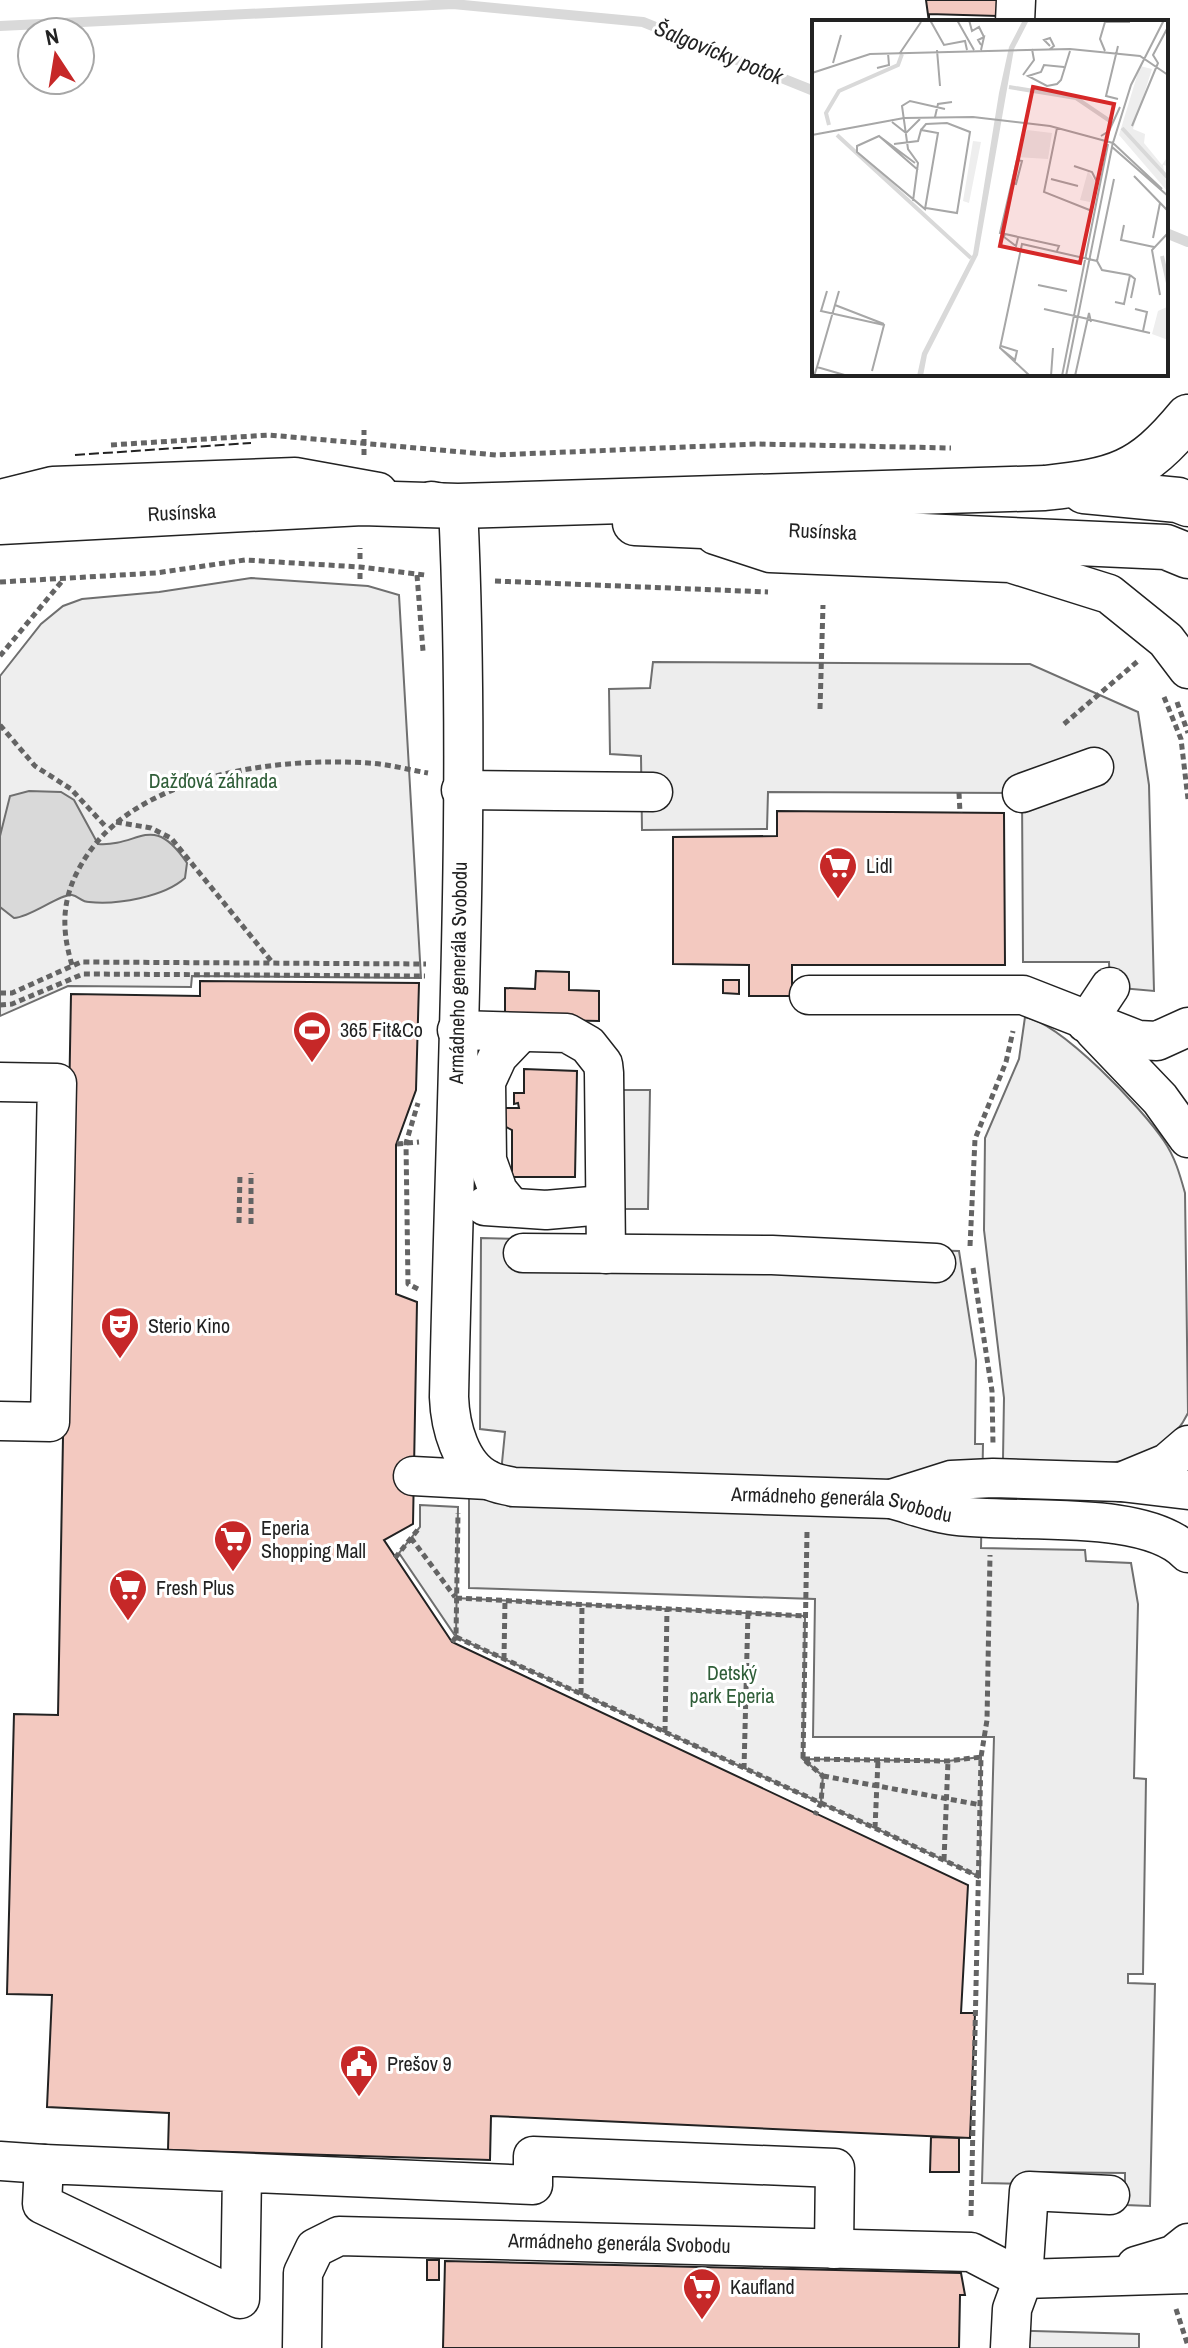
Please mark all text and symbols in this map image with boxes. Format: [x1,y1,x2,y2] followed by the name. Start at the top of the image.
[650,13,789,92] water label: Šalgovícky potok
[16,16,96,96] north arrow
[42,20,61,52] text: N
[812,20,1168,376] inset map
[147,497,217,527] street label: Rusínska
[788,516,858,546] street label: Rusínska
[149,767,277,794] park label: Dažďová záhrada
[817,845,859,900] supermarket icon: Lidl
[866,852,892,879] place label: Lidl
[442,862,473,1085] street label: Armádneho generála Svobodu
[291,1009,333,1064] sports icon: 365 Fit&Co
[340,1016,423,1043] place label: 365 Fit&Co
[99,1305,141,1360] theatre icon: Sterio Kino
[148,1312,230,1339] place label: Sterio Kino
[730,1480,954,1528] street label: Armádneho generála Svobodu
[261,1514,366,1564] place label: Eperia Shopping Mall
[212,1518,254,1573] supermarket icon: Eperia Shopping Mall
[107,1567,149,1622] supermarket icon: Fresh Plus
[156,1574,234,1601] place label: Fresh Plus
[690,1659,774,1709] park label: Detský park Eperia
[338,2043,380,2098] public building icon: Prešov 9
[387,2050,452,2077] place label: Prešov 9
[507,2226,731,2259] street label: Armádneho generála Svobodu
[681,2266,723,2321] supermarket icon: Kaufland
[730,2273,795,2300] place label: Kaufland

